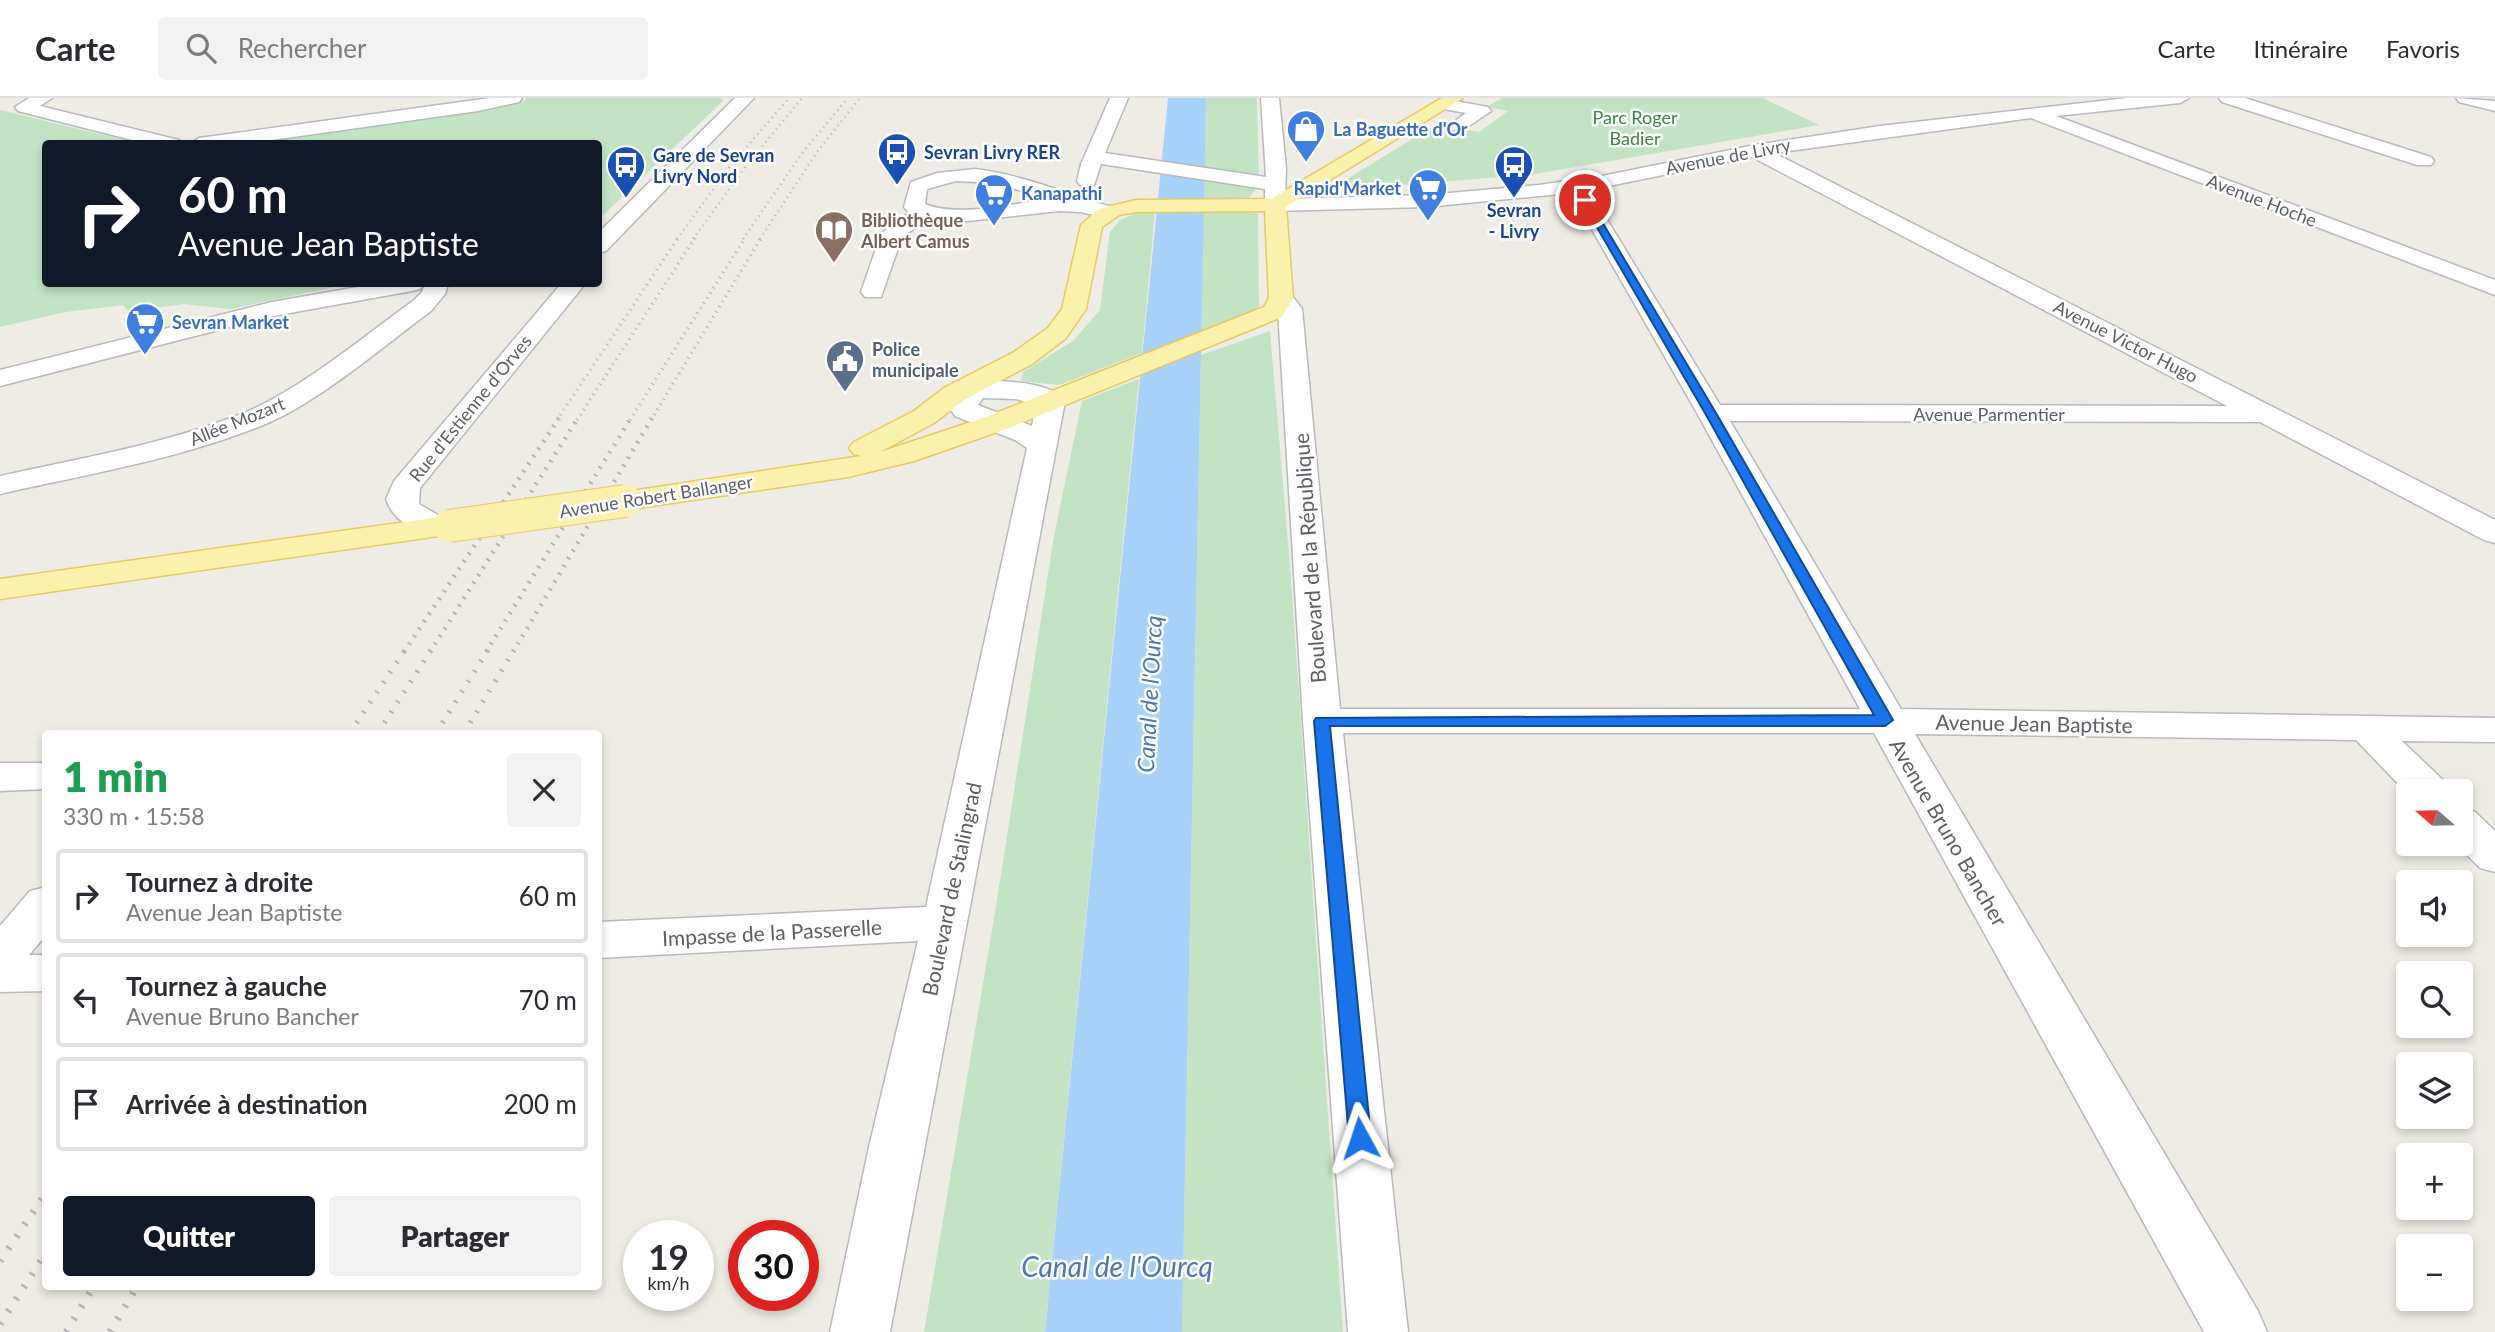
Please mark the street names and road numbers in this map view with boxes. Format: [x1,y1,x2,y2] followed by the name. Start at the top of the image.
[1664,133,1793,179] street label: Avenue de Livry
[2204,169,2320,231] street label: Avenue Hoche
[2050,295,2202,387] street label: Avenue Victor Hugo
[404,330,536,486] street label: Rue d'Estienne d'Orves
[186,392,288,450] street label: Allée Mozart
[1913,403,2065,425] street label: Avenue Parmentier
[1288,432,1330,684] street label: Boulevard de la République
[558,470,755,522] street label: Avenue Robert Ballanger
[1935,709,2133,737] street label: Avenue Jean Baptiste
[1885,734,2013,931] street label: Avenue Bruno Bancher
[916,780,986,998] street label: Boulevard de Stalingrad
[661,914,883,950] street label: Impasse de la Passerelle

